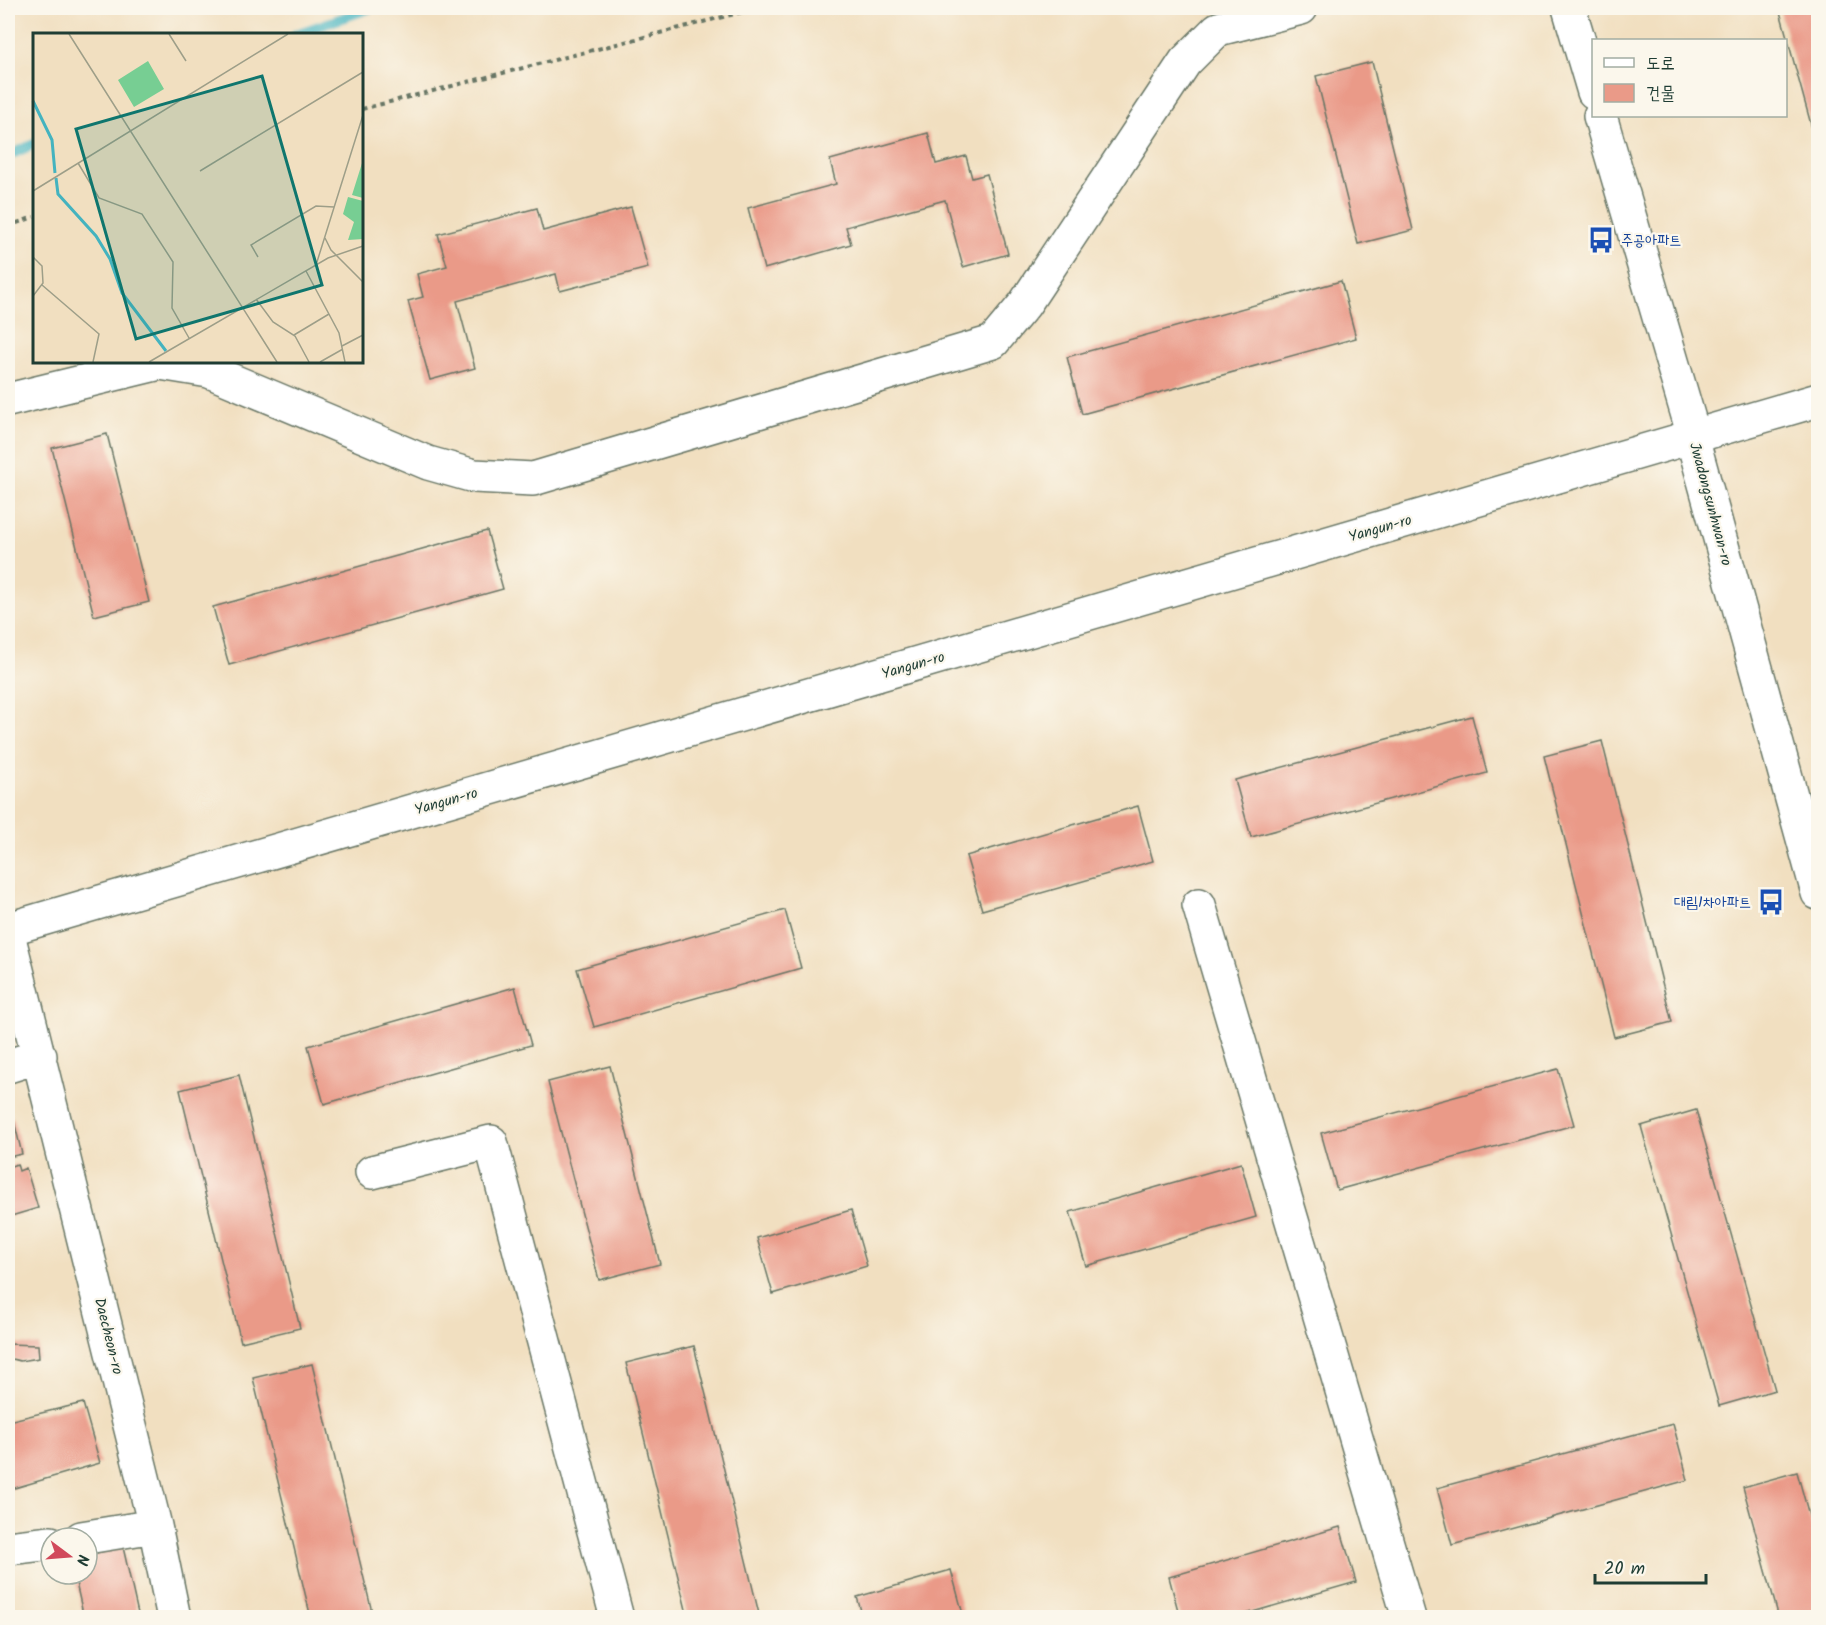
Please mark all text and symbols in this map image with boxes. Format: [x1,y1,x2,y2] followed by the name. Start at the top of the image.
[33,33,363,363] inset map
[1592,39,1787,117] legend
[1646,50,1675,79] text: 도로
[1646,80,1675,109] text: 건물
[1586,225,1616,255] bus stop icon: 주공아파트
[1621,229,1681,253] place label: 주공아파트
[1682,440,1738,569] street label: Jwadongsunhwan-ro
[1346,508,1415,549] street label: Yangun-ro
[879,645,948,686] street label: Yangun-ro
[412,781,481,822] street label: Yangun-ro
[1756,887,1786,917] bus stop icon: 대림1차아파트
[1674,891,1751,915] place label: 대림1차아파트
[87,1295,129,1377] street label: Daecheon-ro
[39,1526,99,1586] north arrow
[1595,1547,1706,1585] scale bar
[69,1551,95,1568] text: N
[1604,1555,1645,1584] text: 20 m

